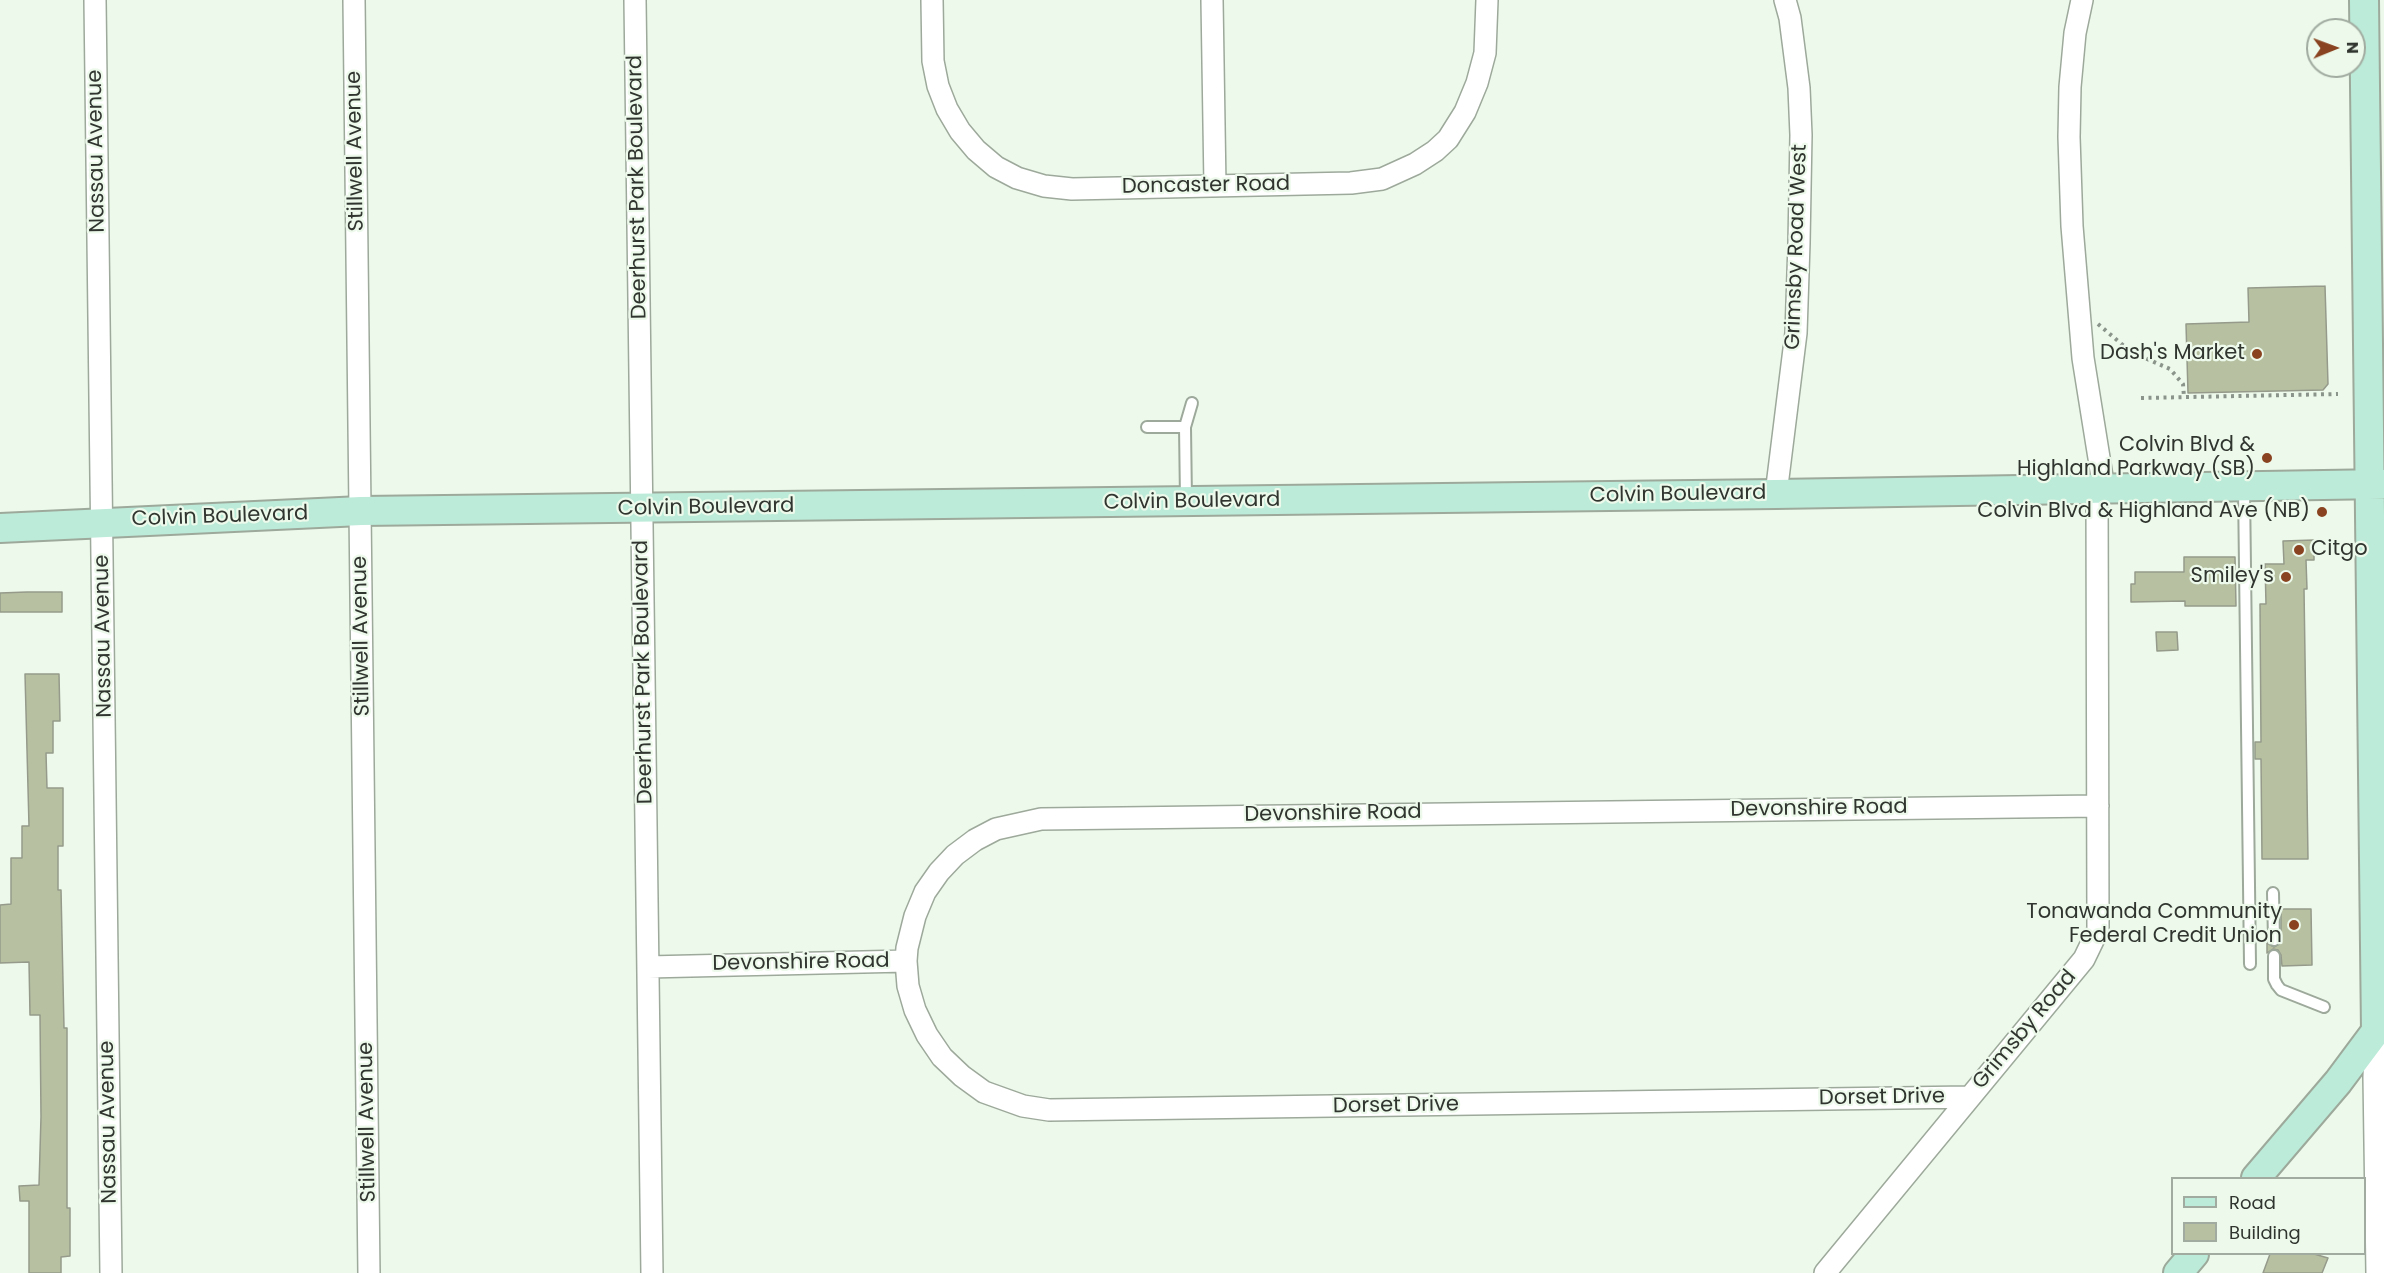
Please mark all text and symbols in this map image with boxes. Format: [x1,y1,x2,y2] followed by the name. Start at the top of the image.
[2306,18,2366,78] north arrow
[2341,41,2364,54] text: N
[623,55,653,319] street label: Deerhurst Park Boulevard
[83,69,111,233] street label: Nassau Avenue
[342,71,370,231] street label: Stillwell Avenue
[1781,144,1813,350] street label: Grimsby Road West
[1122,172,1290,200] street label: Doncaster Road
[2100,341,2245,367] place label: Dash's Market
[2250,347,2264,361] marker: Dash's Market
[2017,433,2255,483] place label: Colvin Blvd & Highland Parkway (SB)
[2260,451,2274,465] marker: Colvin Blvd & Highland Parkway (SB)
[1589,481,1767,509] street label: Colvin Boulevard
[1103,488,1281,516] street label: Colvin Boulevard
[617,494,795,522] street label: Colvin Boulevard
[1977,499,2310,525] place label: Colvin Blvd & Highland Ave (NB)
[131,501,309,533] street label: Colvin Boulevard
[2315,505,2329,519] marker: Colvin Blvd & Highland Ave (NB)
[2311,537,2368,563] place label: Citgo
[629,540,659,804] street label: Deerhurst Park Boulevard
[2292,543,2306,557] marker: Citgo
[90,554,118,718] street label: Nassau Avenue
[348,556,376,716] street label: Stillwell Avenue
[2191,564,2274,590] place label: Smiley's
[2279,570,2293,584] marker: Smiley's
[1730,795,1908,823] street label: Devonshire Road
[1244,800,1422,828] street label: Devonshire Road
[2026,900,2282,950] place label: Tonawanda Community Federal Credit Union
[2287,918,2301,932] marker: Tonawanda Community Federal Credit Union
[712,949,890,977] street label: Devonshire Road
[1968,965,2082,1095] street label: Grimsby Road
[95,1040,123,1204] street label: Nassau Avenue
[354,1042,382,1202] street label: Stillwell Avenue
[1819,1084,1945,1112] street label: Dorset Drive
[1333,1092,1459,1120] street label: Dorset Drive
[2171,1177,2366,1255] legend
[2229,1190,2276,1215] text: Road
[2229,1220,2301,1245] text: Building

